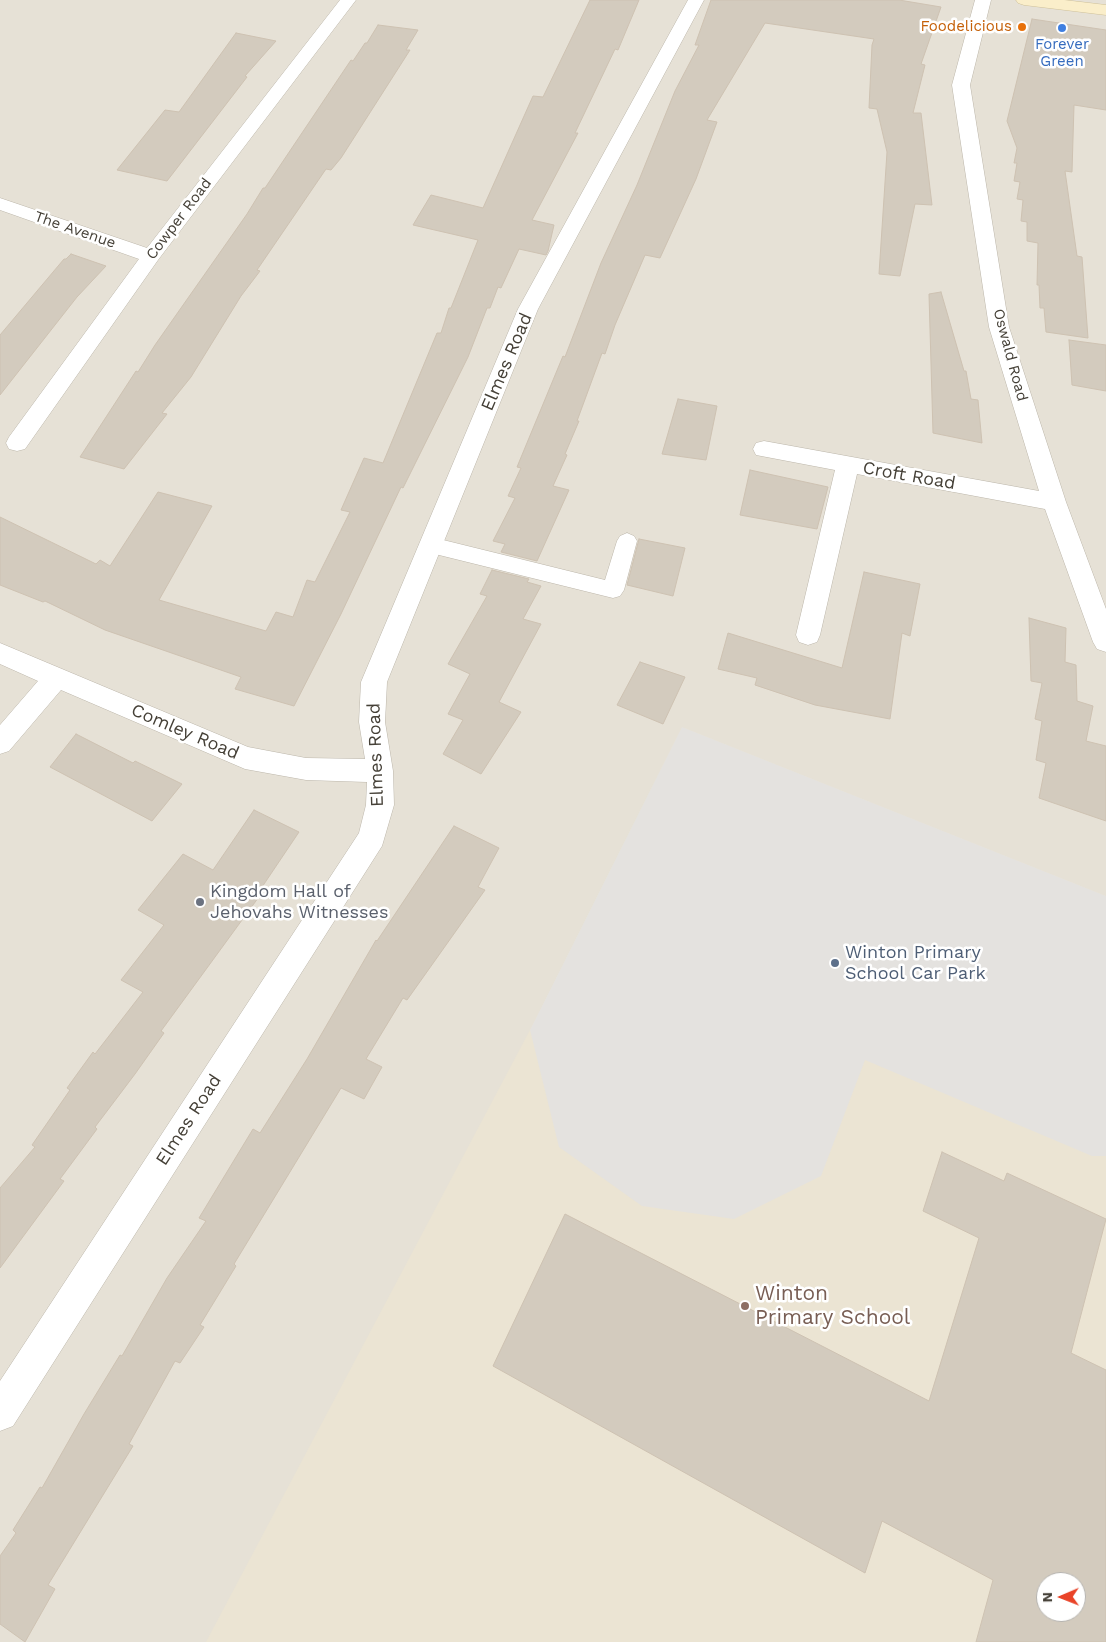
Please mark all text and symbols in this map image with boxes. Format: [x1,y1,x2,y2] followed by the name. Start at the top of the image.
[920,18,1012,36] place label: Foodelicious
[1016,21,1028,33] marker: Foodelicious
[1056,22,1068,34] marker: Forever Green
[1035,36,1089,71] place label: Forever Green
[142,175,216,263] street label: Cowper Road
[32,208,118,252] street label: The Avenue
[989,307,1031,403] street label: Oswald Road
[477,310,537,414] street label: Elmes Road
[861,457,957,495] street label: Croft Road
[128,700,242,764] street label: Comley Road
[363,703,389,807] street label: Elmes Road
[210,881,388,924] place label: Kingdom Hall of Jehovahs Witnesses
[194,896,206,908] marker: Kingdom Hall of Jehovahs Witnesses
[845,942,986,984] place label: Winton Primary School Car Park
[829,957,841,969] marker: Winton Primary School Car Park
[152,1070,226,1170] street label: Elmes Road
[755,1281,910,1331] place label: Winton Primary School
[739,1300,751,1312] marker: Winton Primary School
[1036,1572,1086,1622] north arrow
[1039,1592,1055,1603] text: N

